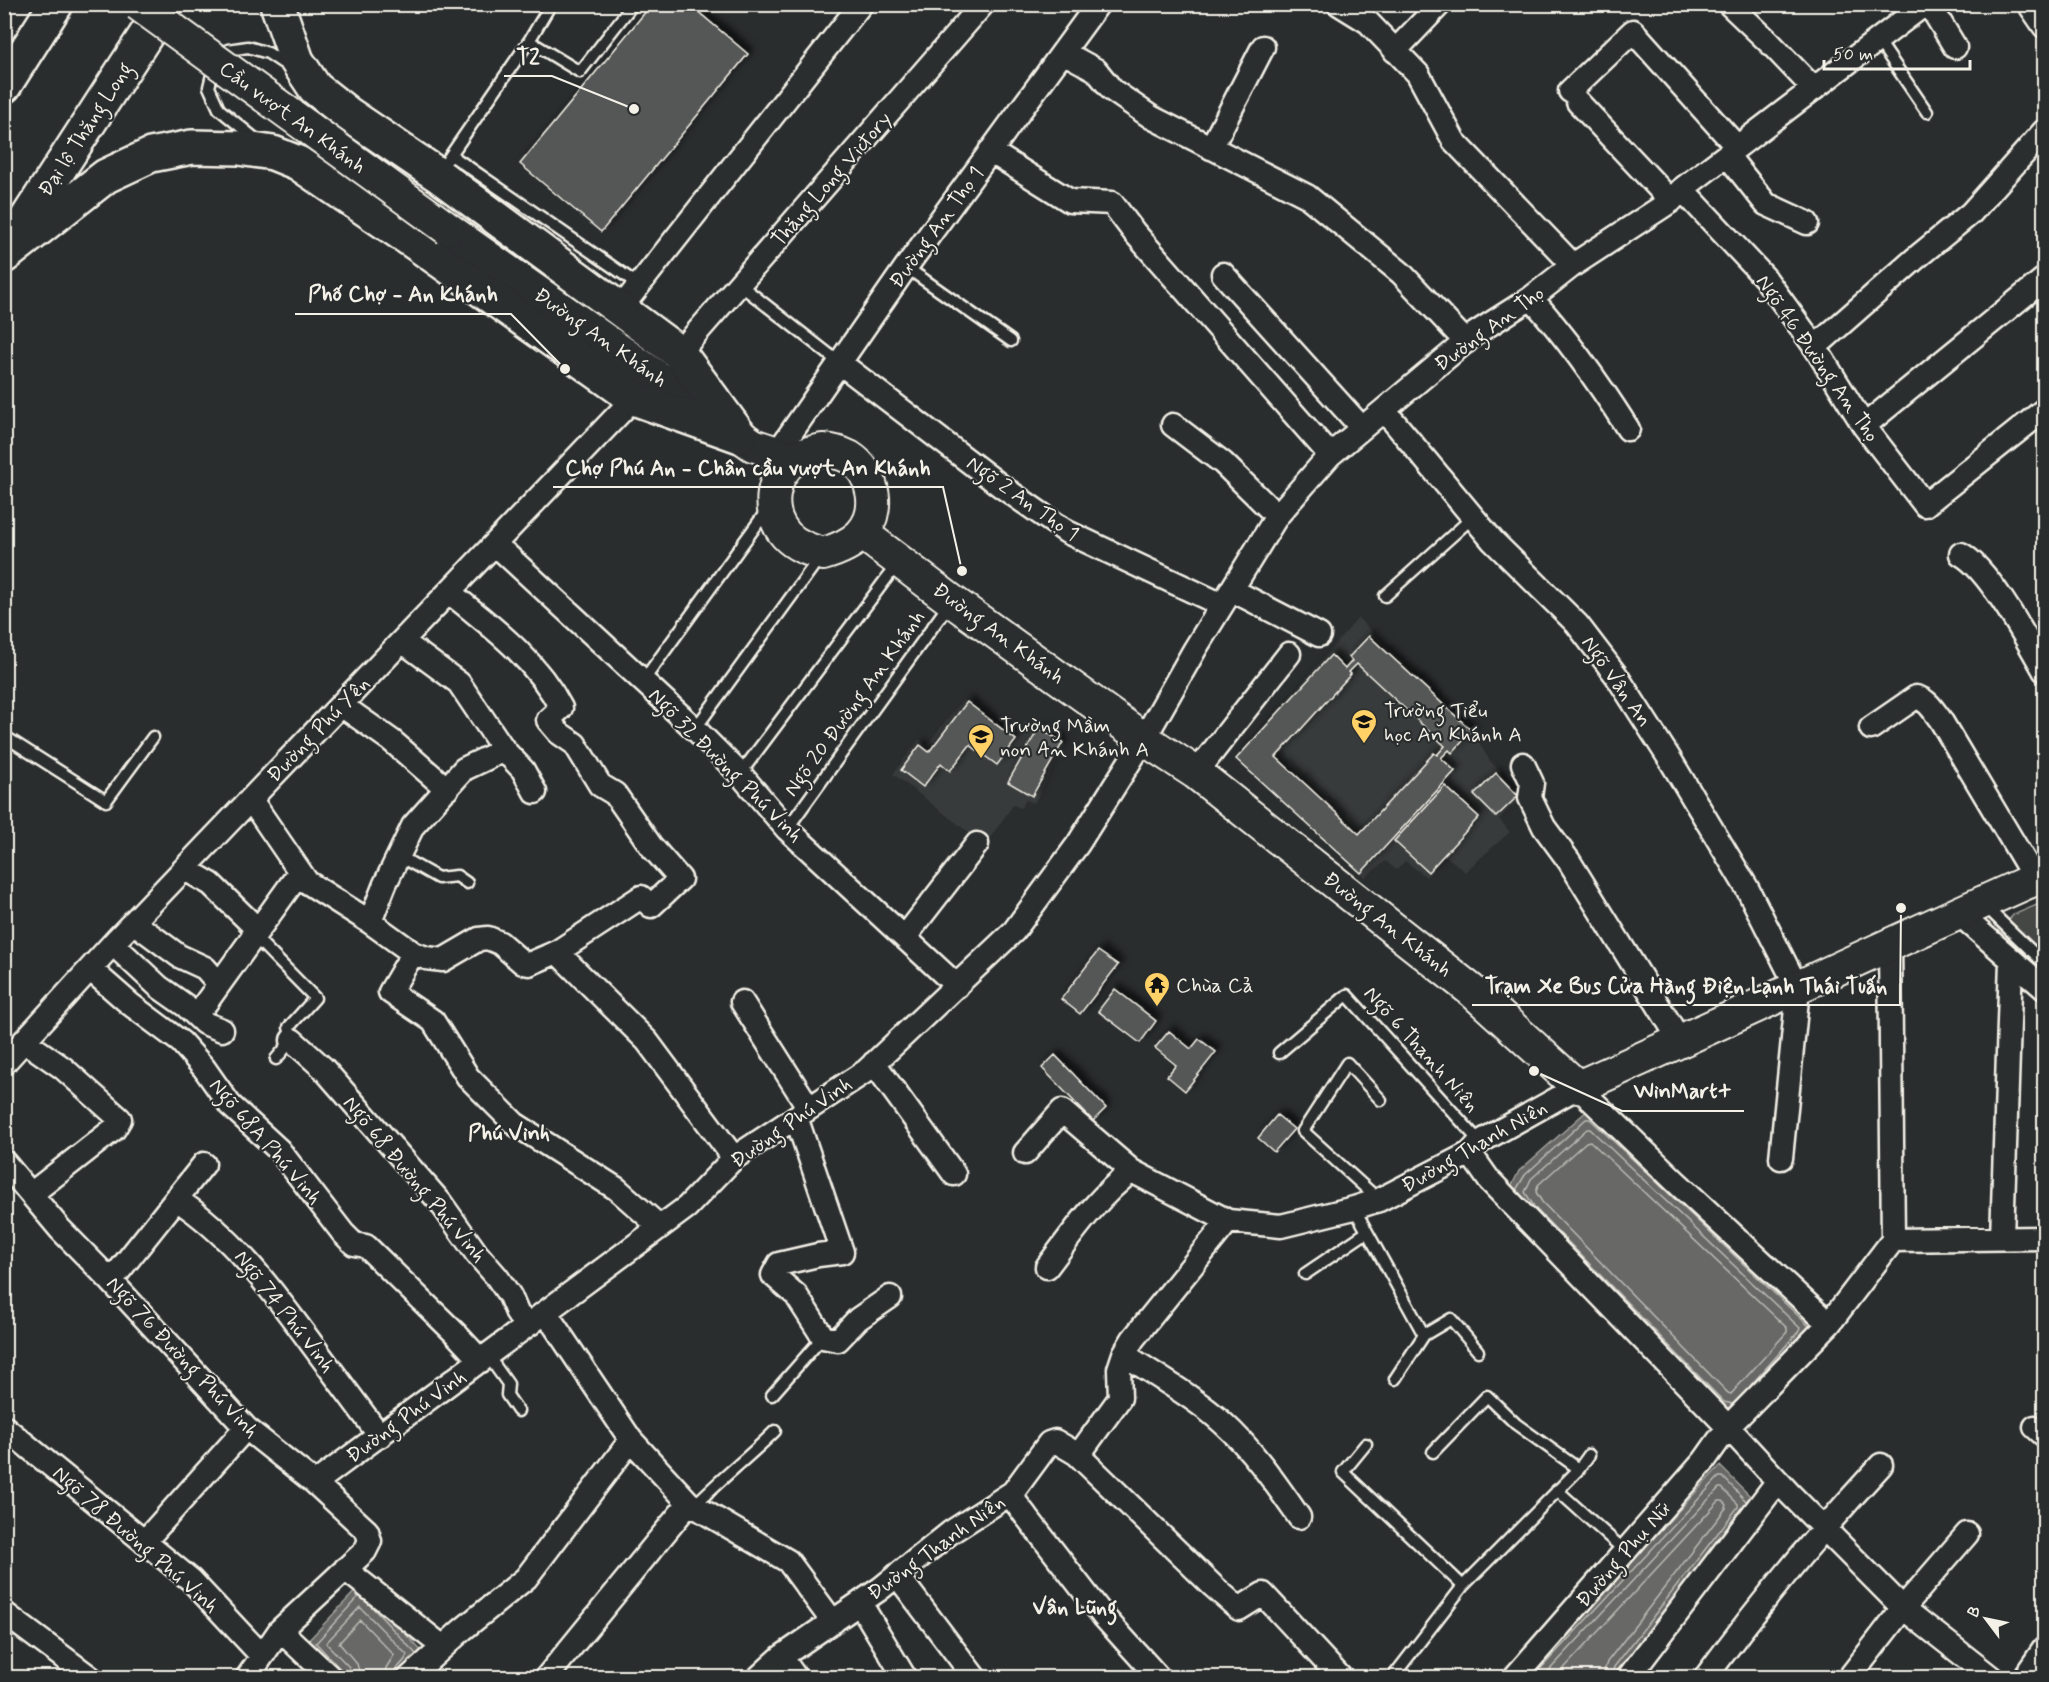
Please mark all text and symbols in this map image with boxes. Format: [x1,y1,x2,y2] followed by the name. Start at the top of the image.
[1824,33,1970,71] scale bar
[504,36,552,76] callout: T2
[1833,43,1873,67] text: 50 m
[516,44,540,72] text: T2
[213,55,372,181] street label: Cầu vượt An Khánh
[32,57,141,203] street label: Đại lộ Thăng Long
[765,106,900,255] street label: Thăng Long Victory
[883,161,992,295] street label: Đường An Thọ 1
[1747,269,1886,449] street label: Ngõ 46 Đường An Thọ
[295,274,511,314] callout: Phố Chợ - An Khánh
[1429,279,1551,380] street label: Đường An Thọ
[308,281,498,309] text: Phố Chợ - An Khánh
[527,281,673,396] street label: Đường An Khánh
[553,447,943,487] callout: Chợ Phú An - Chân cầu vượt An Khánh
[959,450,1084,550] street label: Ngõ 2 An Thọ 1
[565,455,931,483] text: Chợ Phú An - Chân cầu vượt An Khánh
[926,576,1070,693] street label: Đường An Khánh
[778,605,934,804] street label: Ngõ 20 Đường An Khánh
[1573,630,1658,734] street label: Ngõ Vân An
[261,670,378,790] street label: Đường Phú Yên
[640,682,809,851] street label: Ngõ 32 Đường Phú Vinh
[1384,697,1522,749] place label: Trường Tiểu học An Khánh A
[1349,707,1379,745] school or university icon: Trường Tiểu học An Khánh A
[1000,712,1149,764] place label: Trường Mầm non An Khánh A
[966,722,996,760] school or university icon: Trường Mầm non An Khánh A
[1316,866,1458,986] street label: Đường An Khánh
[1472,965,1900,1005] callout: Trạm Xe Bus Cửa Hàng Điện Lạnh Thái Tuấn
[1142,970,1172,1008] temple icon: Chùa Cả
[1176,972,1254,1000] place label: Chùa Cả
[1485,973,1887,1005] text: Trạm Xe Bus Cửa Hàng Điện Lạnh Thái Tuấn
[1355,980,1486,1120] street label: Ngõ 6 Thanh Niên
[725,1070,859,1177] street label: Đường Phú Vinh
[1622,1071,1744,1111] callout: WinMart+
[201,1072,328,1212] street label: Ngõ 68A Phú Vinh
[1633,1078,1732,1106] text: WinMart+
[335,1090,492,1270] street label: Ngõ 68 Đường Phú Vinh
[1397,1094,1553,1202] street label: Đường Thanh Niên
[468,1120,550,1148] district label: Phú Vinh
[226,1244,341,1380] street label: Ngõ 74 Phú Vinh
[98,1271,265,1446] street label: Ngõ 76 Đường Phú Vinh
[341,1364,474,1472] street label: Đường Phú Vinh
[45,1460,224,1621] street label: Ngõ 78 Đường Phú Vinh
[862,1488,1012,1609] street label: Đường Thanh Niên
[1570,1496,1679,1615] street label: Đường Phụ Nữ
[1956,1589,2016,1649] north arrow
[1033,1594,1117,1626] district label: Vân Lũng
[1963,1602,1986,1622] text: B

